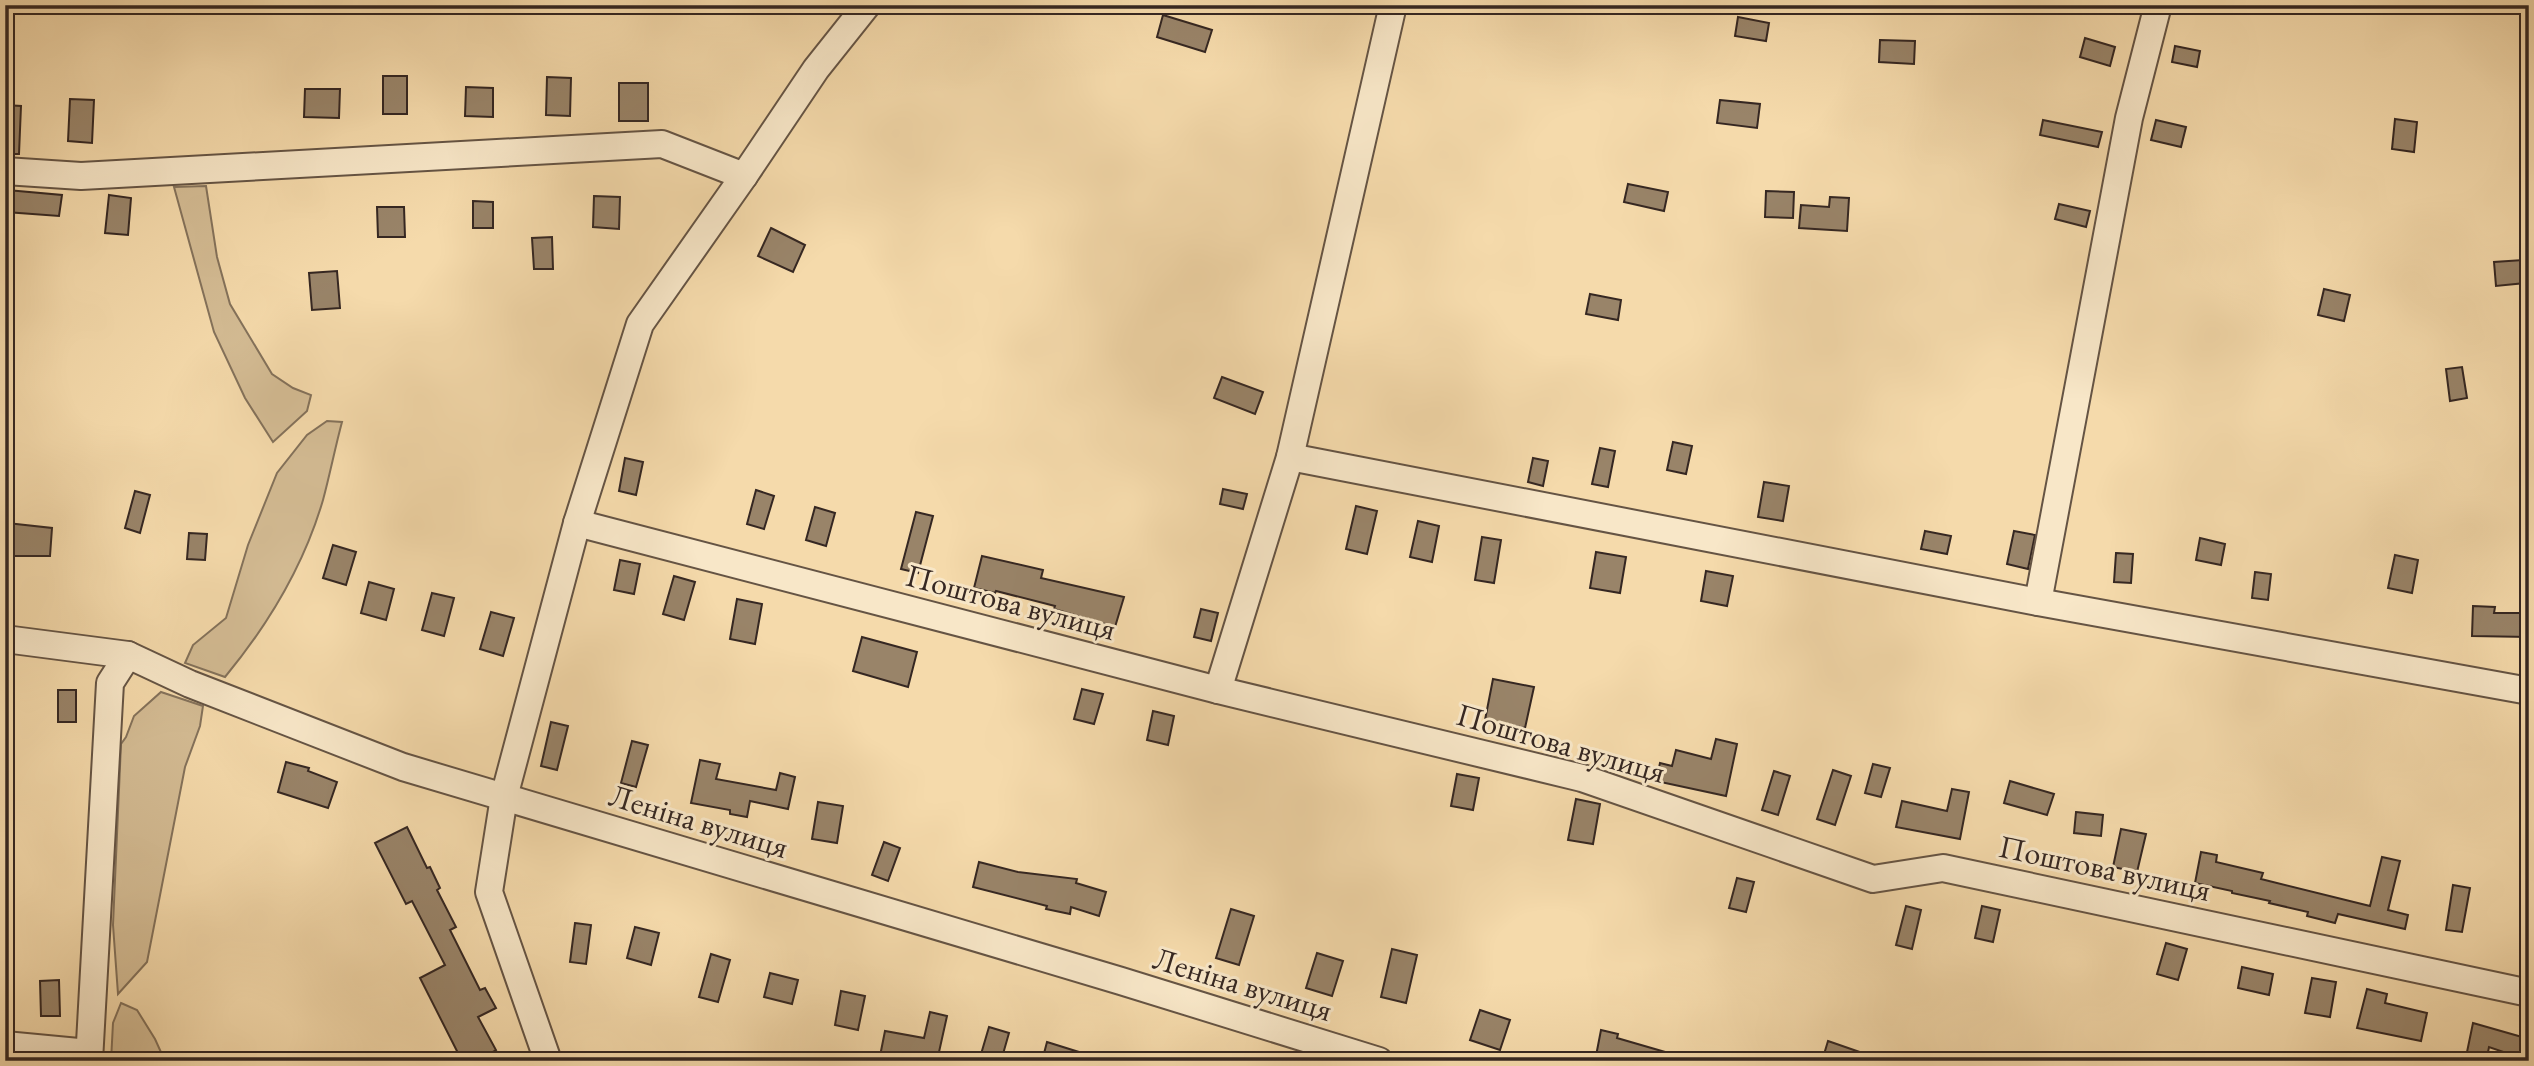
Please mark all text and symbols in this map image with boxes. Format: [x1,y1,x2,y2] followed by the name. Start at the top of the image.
[901,554,1121,650] street label: Поштова вулиця
[1452,693,1670,793] street label: Поштова вулиця
[604,774,794,868] street label: Леніна вулиця
[1995,825,2215,911] street label: Поштова вулиця
[1148,937,1338,1031] street label: Леніна вулиця

